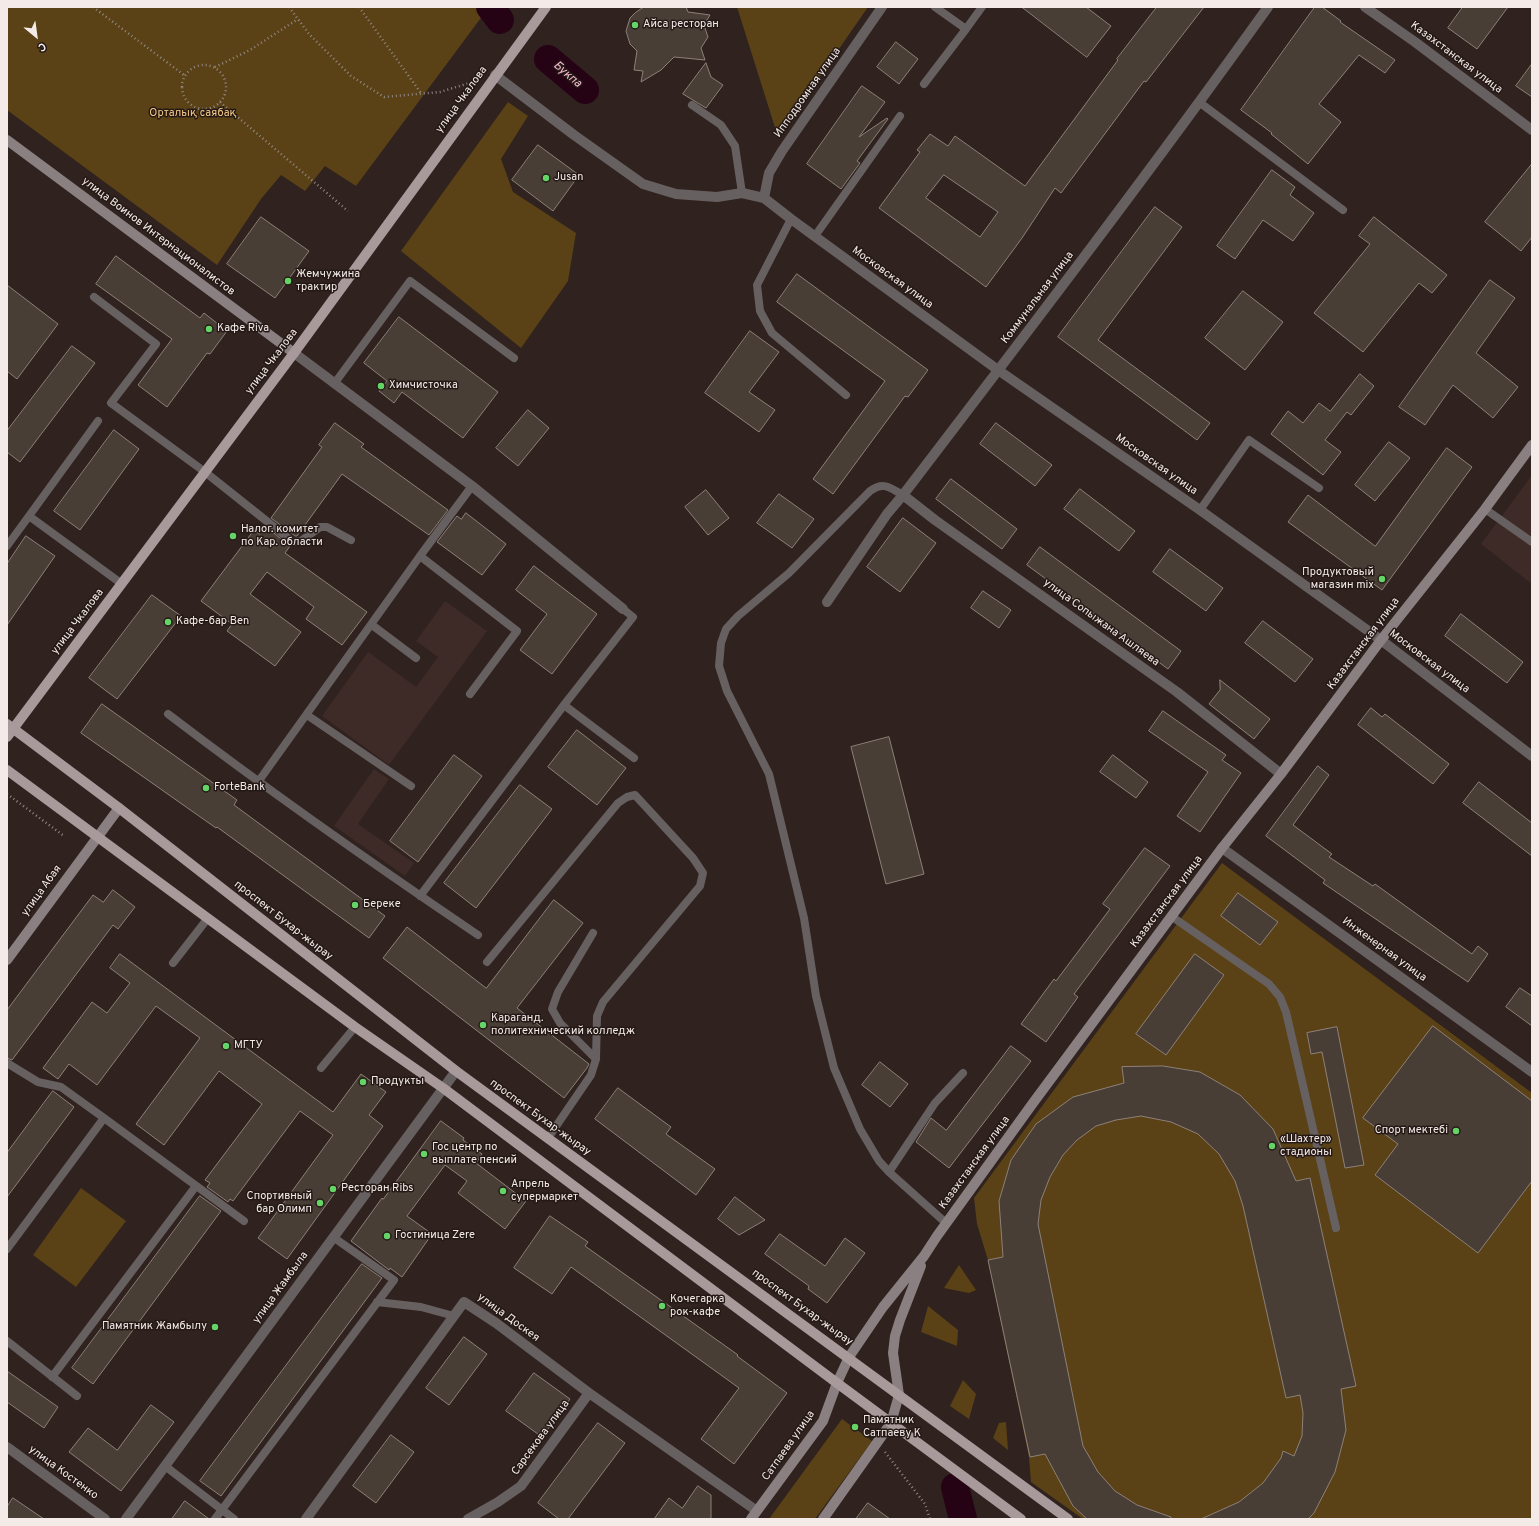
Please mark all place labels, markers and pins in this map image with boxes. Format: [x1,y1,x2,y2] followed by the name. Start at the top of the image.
[643,18,719,32] place label: Айса ресторан
[630,20,640,30] marker: Айса ресторан
[554,171,583,185] place label: Jusan
[541,173,551,183] marker: Jusan
[296,268,360,294] place label: Жемчужина трактир
[283,276,293,286] marker: Жемчужина трактир
[217,322,269,336] place label: Кафе Riva
[204,324,214,334] marker: Кафе Riva
[389,379,458,393] place label: Химчисточка
[376,381,386,391] marker: Химчисточка
[241,523,323,549] place label: Налог. комитет по Кар. области
[228,531,238,541] marker: Налог. комитет по Кар. области
[1302,566,1374,592] place label: Продуктовый магазин mix
[1377,574,1387,584] marker: Продуктовый магазин mix
[176,615,249,629] place label: Кафе-бар Ben
[163,617,173,627] marker: Кафе-бар Ben
[214,781,265,795] place label: ForteBank
[201,783,211,793] marker: ForteBank
[363,898,401,912] place label: Береке
[350,900,360,910] marker: Береке
[491,1012,635,1038] place label: Караганд. политехнический колледж
[478,1020,488,1030] marker: Караганд. политехнический колледж
[234,1039,263,1053] place label: МГТУ
[221,1041,231,1051] marker: МГТУ
[371,1075,424,1089] place label: Продукты
[358,1077,368,1087] marker: Продукты
[1375,1124,1448,1138] place label: Спорт мектебі
[1451,1126,1461,1136] marker: Спорт мектебі
[1280,1133,1332,1159] place label: «Шахтер» стадионы
[432,1141,517,1167] place label: Гос центр по выплате пенсий
[1267,1141,1277,1151] marker: «Шахтер» стадионы
[419,1149,429,1159] marker: Гос центр по выплате пенсий
[511,1178,578,1204] place label: Апрель супермаркет
[341,1182,413,1196] place label: Ресторан Ribs
[328,1184,338,1194] marker: Ресторан Ribs
[498,1186,508,1196] marker: Апрель супермаркет
[247,1190,312,1216] place label: Спортивный бар Олимп
[315,1198,325,1208] marker: Спортивный бар Олимп
[395,1229,475,1243] place label: Гостиница Zere
[382,1231,392,1241] marker: Гостиница Zere
[670,1293,724,1319] place label: Кочегарка рок-кафе
[657,1301,667,1311] marker: Кочегарка рок-кафе
[102,1320,207,1334] place label: Памятник Жамбылу
[210,1322,220,1332] marker: Памятник Жамбылу
[863,1414,921,1440] place label: Памятник Сатпаеву К
[850,1422,860,1432] marker: Памятник Сатпаеву К

